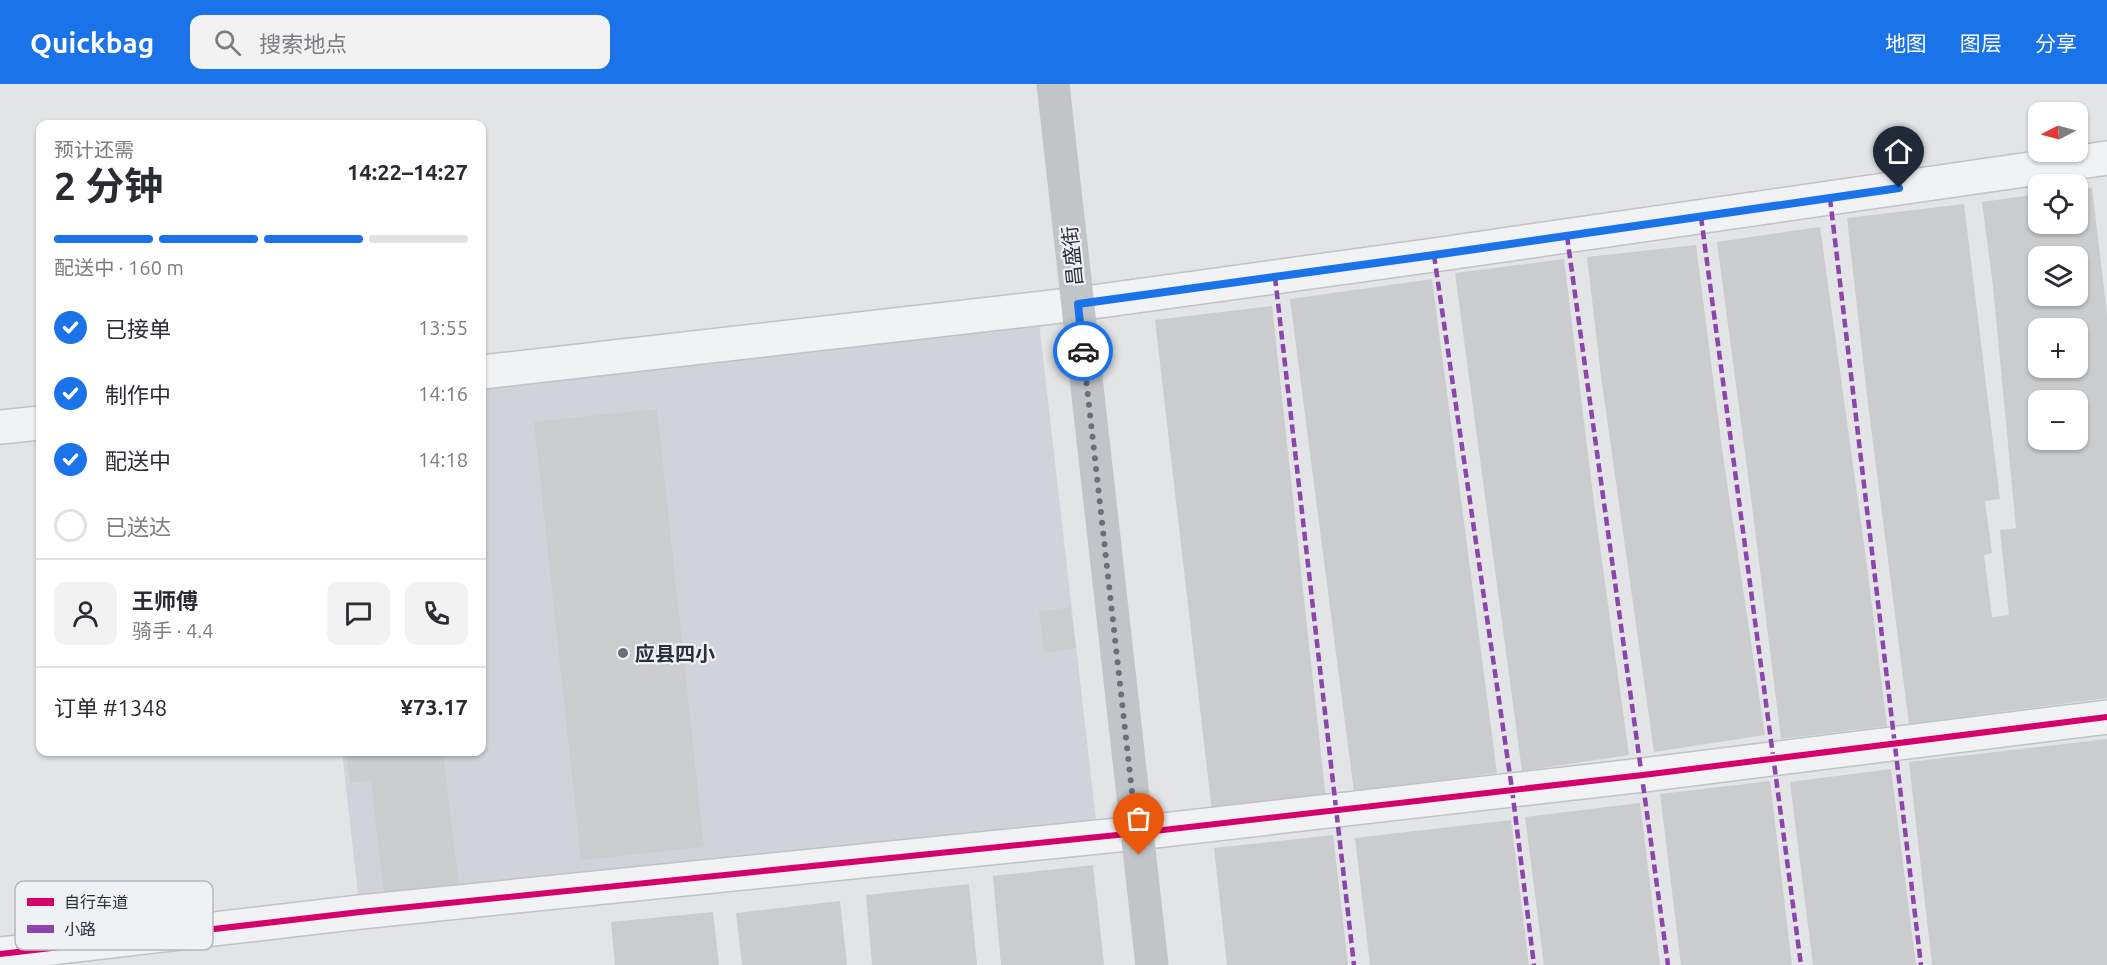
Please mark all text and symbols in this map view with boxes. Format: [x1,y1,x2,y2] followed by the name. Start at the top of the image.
[190,15,610,69] search box
[211,26,244,59] icon: search
[30,27,154,58] text: Quickbag
[259,31,347,56] text: 搜索地点
[1885,31,1927,55] text: 地图
[1960,31,2002,55] text: 图层
[2035,31,2077,55] text: 分享
[2028,102,2088,162] north arrow
[2028,102,2088,450] map controls
[1873,126,1924,188] pin
[1882,135,1915,168] icon: home
[54,138,134,161] text: 预计还需
[347,159,468,184] text: 14:22–14:27
[54,164,163,207] text: 2 分钟
[2028,174,2088,234] button: locate
[1057,225,1087,287] street label: 昌盛街
[2028,246,2088,306] button: layers
[54,256,184,279] text: 配送中 · 160 m
[54,311,87,344] icon: check
[105,316,171,341] text: 已接单
[418,316,468,339] text: 13:55
[2028,318,2088,378] button: +
[1053,321,1113,381] courier
[1067,335,1100,368] icon: car
[54,377,87,410] icon: check
[105,382,171,407] text: 制作中
[418,382,468,405] text: 14:16
[2028,390,2088,450] button: −
[54,443,87,476] icon: check
[105,448,171,473] text: 配送中
[418,448,468,471] text: 14:18
[105,514,171,539] text: 已送达
[54,582,117,645] button: person
[327,582,390,645] button: chat
[405,582,468,645] button: phone
[132,588,198,613] text: 王师傅
[132,619,214,642] text: 骑手 · 4.4
[635,642,715,665] place label: 应县四小
[616,646,630,660] marker: 应县四小
[401,694,468,719] text: ¥73.17
[54,695,167,720] text: 订单 #1348
[1113,793,1164,855] pin
[1122,802,1155,835] icon: bag
[15,881,213,950] legend
[64,893,128,911] text: 自行车道
[64,920,96,938] text: 小路

